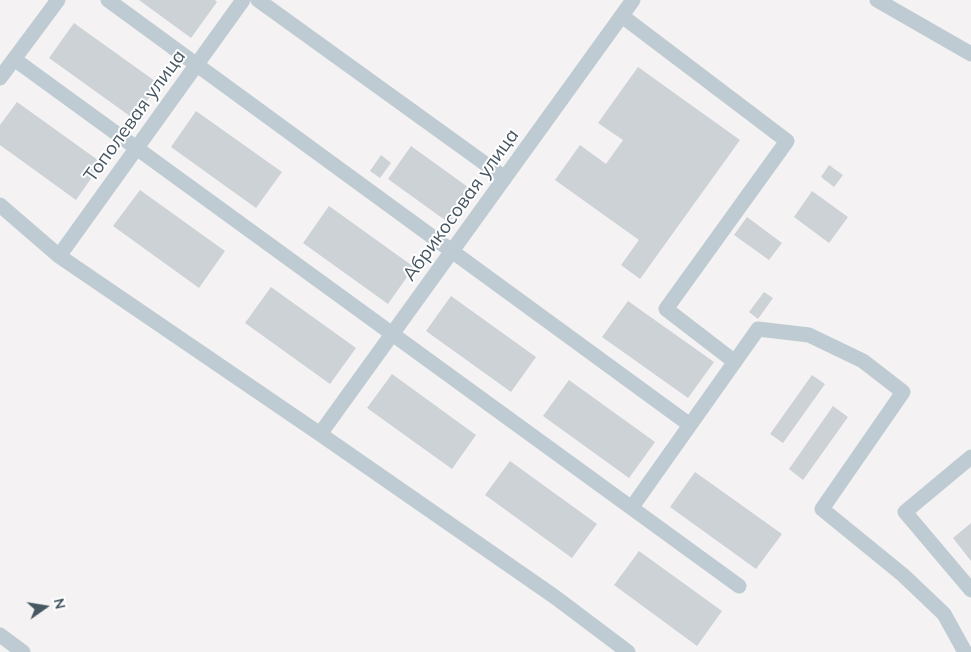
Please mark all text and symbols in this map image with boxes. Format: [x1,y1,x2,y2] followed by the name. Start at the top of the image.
[79,45,191,187] street label: Тополевая улица
[398,125,524,285] street label: Абрикосовая улица
[20,582,70,632] north arrow
[50,596,70,611] text: N

